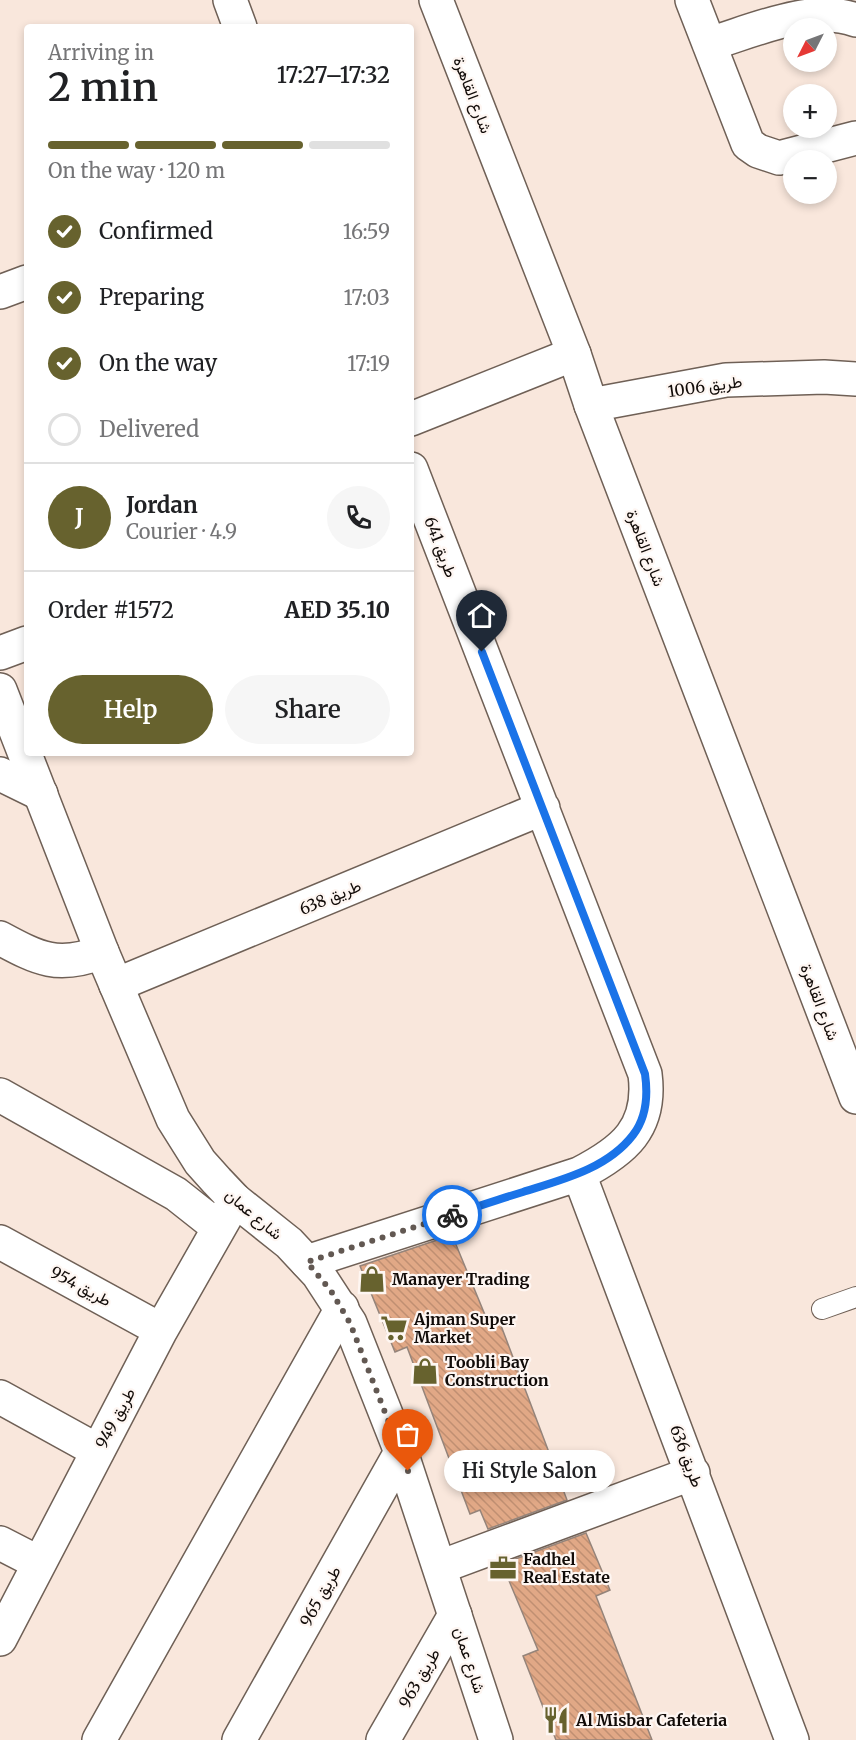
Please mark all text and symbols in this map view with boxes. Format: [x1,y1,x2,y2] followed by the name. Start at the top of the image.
[783,18,837,72] north arrow
[783,18,837,204] map controls
[48,40,154,65] text: Arriving in
[447,54,497,137] street label: شارع القاهرة
[277,61,390,89] text: 17:27–17:32
[48,63,158,112] text: 2 min
[783,84,837,138] button: +
[783,150,837,204] button: −
[48,158,225,183] text: On the way · 120 m
[48,215,81,248] icon: check
[99,217,213,245] text: Confirmed
[343,219,390,244] text: 16:59
[48,281,81,314] icon: check
[99,283,204,311] text: Preparing
[344,285,390,310] text: 17:03
[48,347,81,380] icon: check
[99,349,217,377] text: On the way
[347,351,390,376] text: 17:19
[667,371,744,402] street label: طريق 1006
[99,415,199,443] text: Delivered
[327,486,390,549] button: phone
[126,491,198,519] text: Jordan
[75,503,84,531] text: J
[620,507,670,590] street label: شارع القاهرة
[419,514,462,581] street label: طريق 641
[126,519,237,544] text: Courier · 4.9
[456,590,507,652] pin
[48,596,174,624] text: Order #1572
[285,596,390,624] text: AED 35.10
[465,599,498,632] icon: home
[48,675,213,744] button: Help
[225,675,390,744] button: Share
[296,875,364,920] street label: طريق 638
[794,961,844,1044] street label: شارع القاهرة
[220,1184,287,1245] street label: شارع عمان
[422,1185,482,1245] courier
[436,1199,469,1232] icon: bike
[47,1262,115,1311] street label: طريق 954
[357,1264,387,1294] shop icon: Manayer Trading
[392,1269,530,1289] place label: Manayer Trading
[413,1309,516,1347] place label: Ajman Super Market
[379,1313,409,1343] supermarket icon: Ajman Super Market
[445,1352,549,1390] place label: Toobli Bay Construction
[410,1356,440,1386] shop icon: Toobli Bay Construction
[91,1384,140,1452] street label: طريق 949
[382,1409,433,1471] pin
[391,1418,424,1451] icon: bag
[665,1422,708,1490] street label: طريق 636
[444,1450,615,1492] callout: Hi Style Salon
[462,1458,597,1483] text: Hi Style Salon
[523,1549,610,1587] place label: Fadhel Real Estate
[488,1553,518,1583] office icon: Fadhel Real Estate
[295,1562,346,1630] street label: طريق 965
[448,1624,490,1696] street label: شارع عمان
[394,1645,445,1712] street label: طريق 963
[541,1705,571,1735] restaurant icon: Al Misbar Cafeteria
[575,1710,727,1730] place label: Al Misbar Cafeteria

